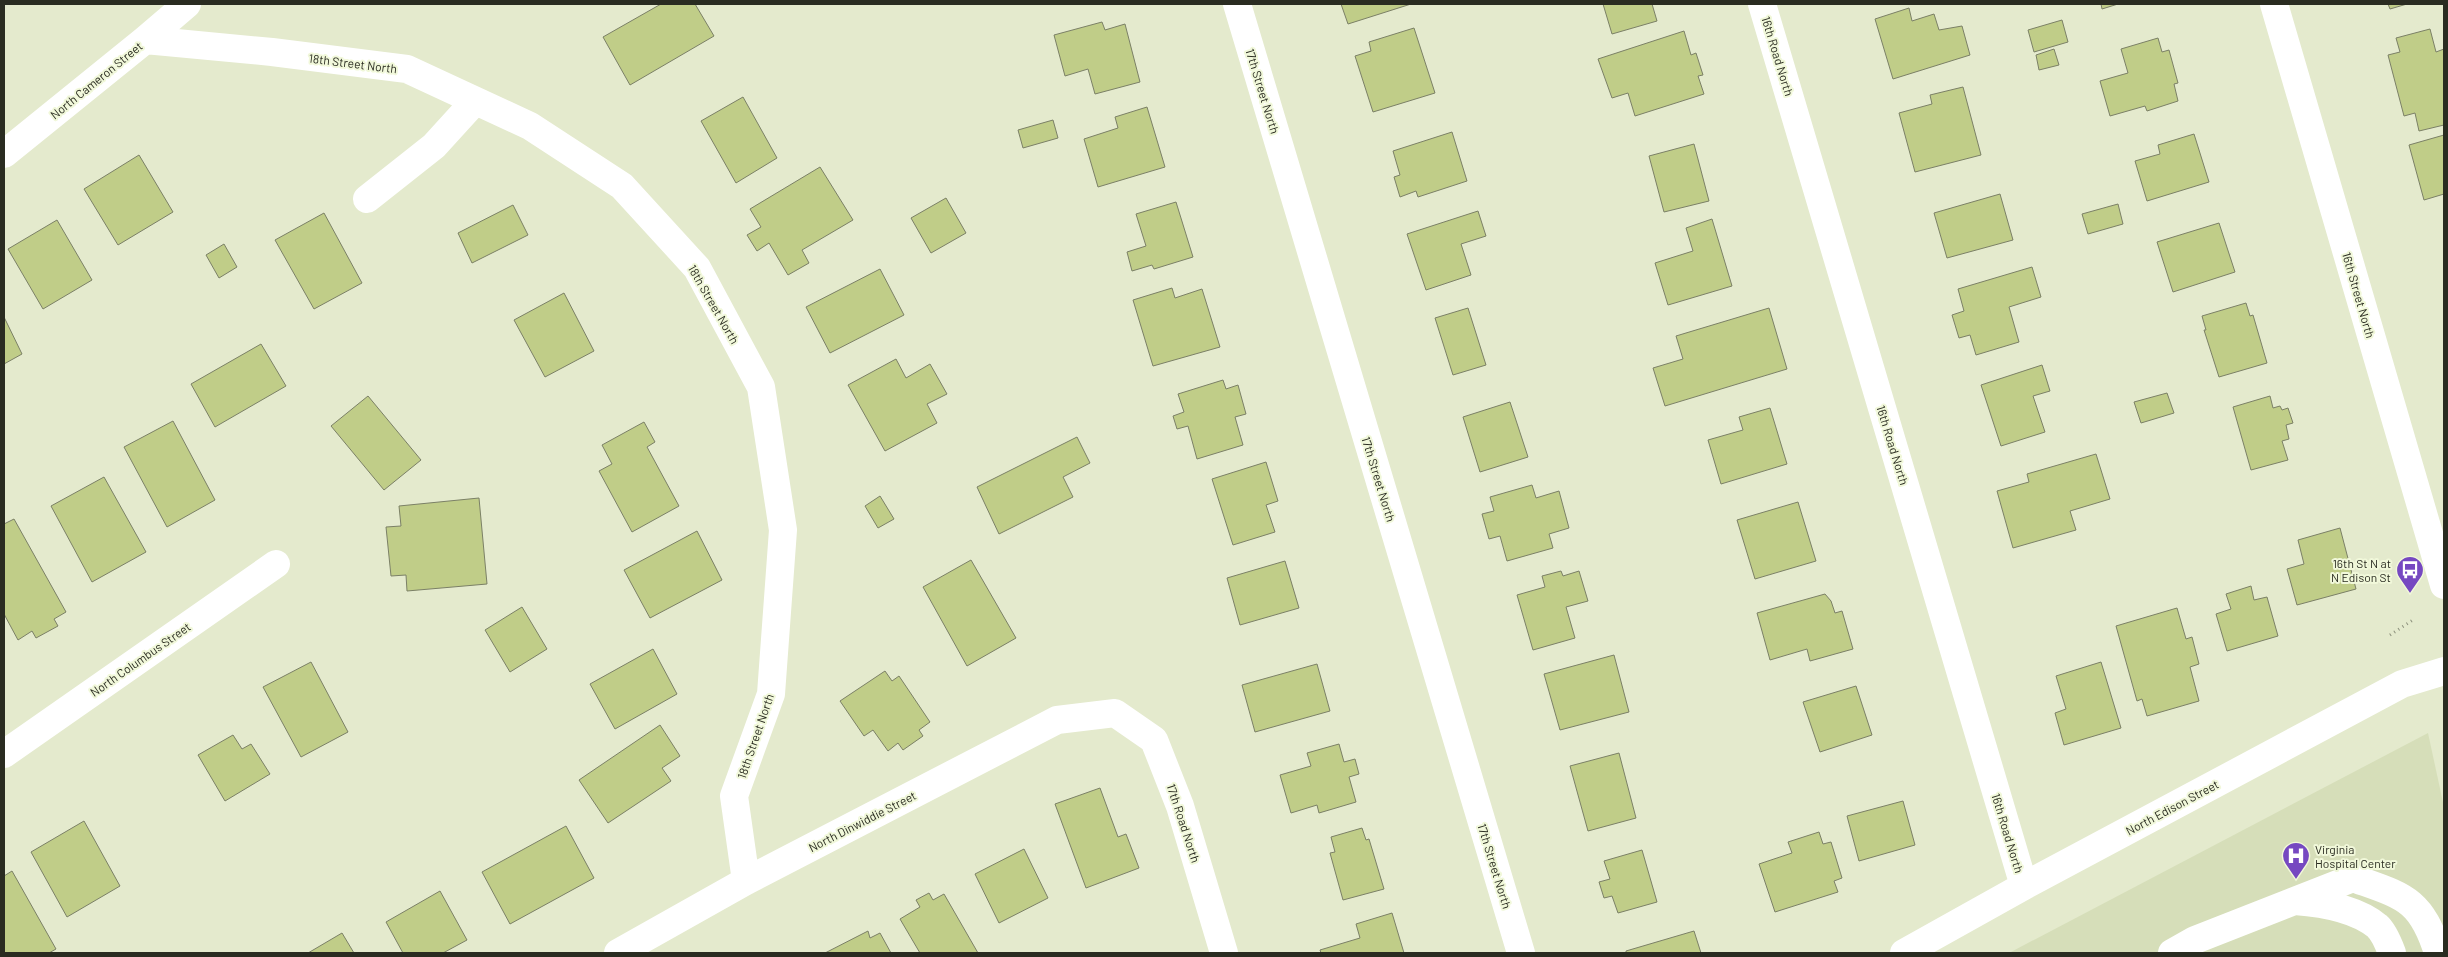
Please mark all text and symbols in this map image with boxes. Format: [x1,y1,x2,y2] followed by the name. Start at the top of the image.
[1759,14,1797,98] street label: 16th Road North
[47,39,145,121] street label: North Cameron Street
[1243,47,1283,135] street label: 17th Street North
[308,51,398,75] street label: 18th Street North
[2340,250,2378,340] street label: 16th Street North
[686,262,742,346] street label: 18th Street North
[1874,403,1912,487] street label: 16th Road North
[1359,435,1399,523] street label: 17th Street North
[2395,555,2425,594] bus stop icon: 16th St N at N Edison St
[2331,556,2391,584] place label: 16th St N at N Edison St
[87,619,193,699] street label: North Columbus Street
[734,692,776,780] street label: 18th Street North
[2123,777,2221,837] street label: North Edison Street
[1165,782,1203,864] street label: 17th Road North
[806,788,918,854] street label: North Dinwiddie Street
[1989,791,2027,875] street label: 16th Road North
[1475,822,1515,910] street label: 17th Street North
[2281,841,2311,880] hospital icon: Virginia Hospital Center
[2315,842,2396,870] place label: Virginia Hospital Center

